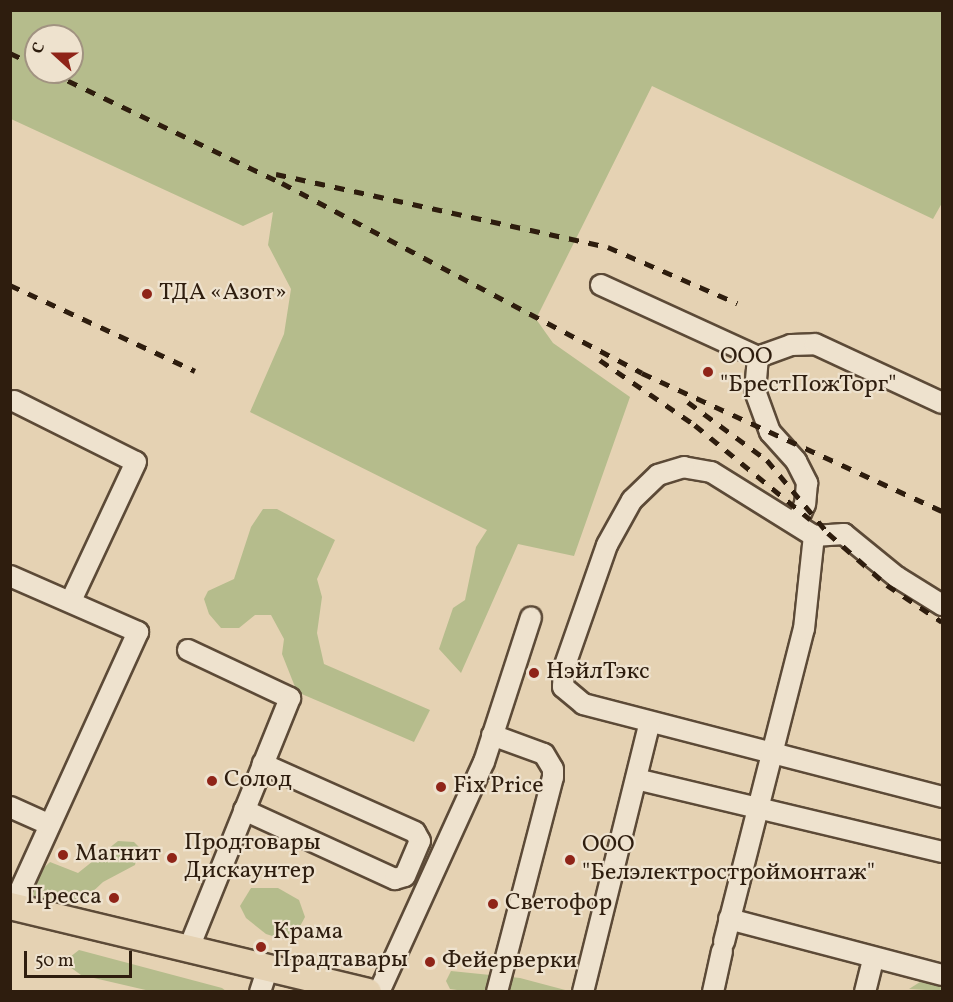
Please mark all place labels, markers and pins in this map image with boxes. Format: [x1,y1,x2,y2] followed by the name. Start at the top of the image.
[159,280,287,308] place label: ТДА «Азот»
[140,287,154,301] marker: ТДА «Азот»
[720,344,897,400] place label: ООО "БрестПожТорг"
[701,365,715,379] marker: ООО "БрестПожТорг"
[546,659,650,687] place label: НэйлТэкс
[527,666,541,680] marker: НэйлТэкс
[224,767,292,795] place label: Солод
[453,773,544,801] place label: Fix Price
[205,774,219,788] marker: Солод
[434,780,448,794] marker: Fix Price
[184,830,321,886] place label: Продтовары Дискаунтер
[582,832,875,888] place label: ООО "Белэлектростроймонтаж"
[75,841,161,869] place label: Магнит
[56,848,70,862] marker: Магнит
[165,851,179,865] marker: Продтовары Дискаунтер
[563,853,577,867] marker: ООО "Белэлектростроймонтаж"
[26,884,102,912] place label: Пресса
[505,890,612,918] place label: Светофор
[107,891,121,905] marker: Пресса
[486,897,500,911] marker: Светофор
[273,919,408,975] place label: Крама Прадтавары
[254,940,268,954] marker: Крама Прадтавары
[442,948,577,976] place label: Фейерверки
[423,955,437,969] marker: Фейерверки

